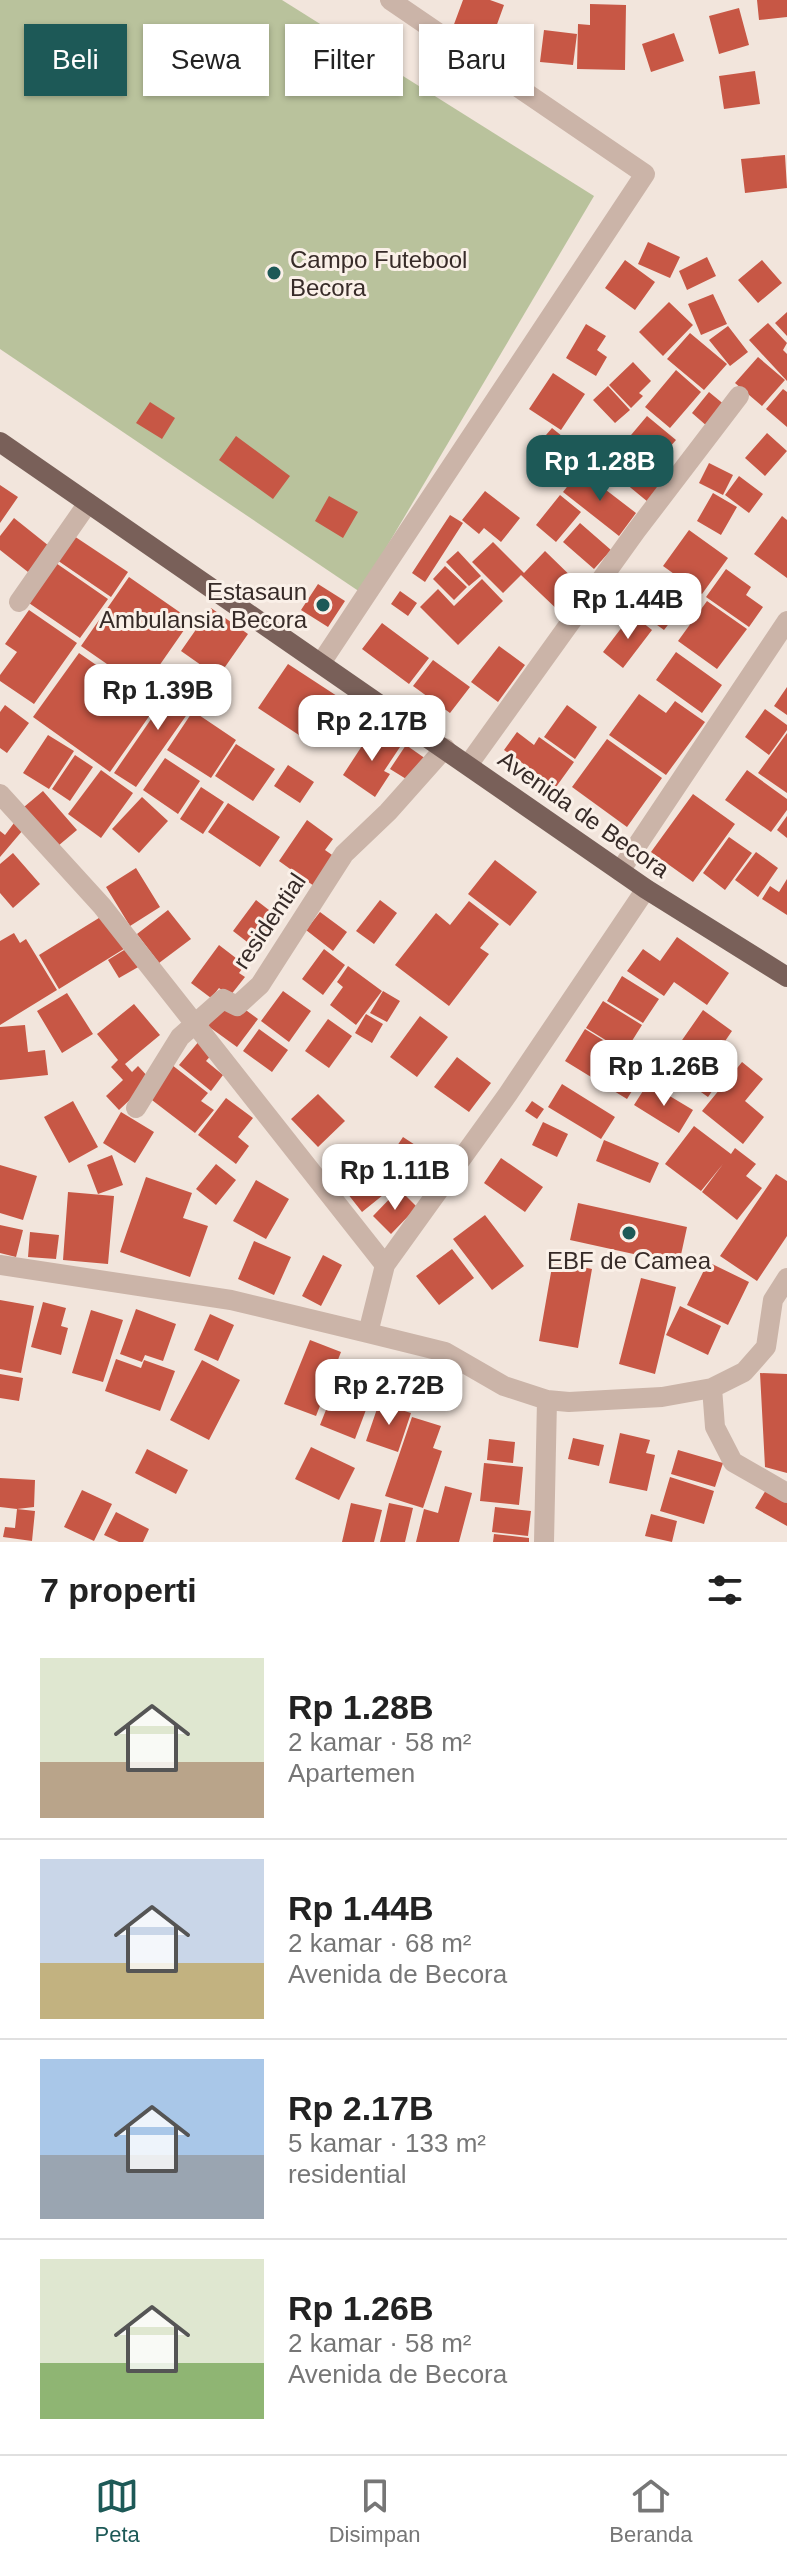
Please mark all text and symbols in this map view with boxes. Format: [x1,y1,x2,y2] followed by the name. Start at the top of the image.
[24,24,127,96] chip: Beli
[143,24,269,96] chip: Sewa
[285,24,403,96] chip: Filter
[419,24,534,96] chip: Baru
[290,246,467,301] place label: Campo Futebool Becora
[265,264,283,282] marker: Campo Futebool Becora
[517,435,683,503] pin: Rp 1.28B
[544,446,656,476] text: Rp 1.28B
[545,573,711,641] pin: Rp 1.44B
[99,578,308,633] place label: Estasaun Ambulansia Becora
[572,584,684,614] text: Rp 1.44B
[314,596,332,614] marker: Estasaun Ambulansia Becora
[75,664,241,732] pin: Rp 1.39B
[102,675,214,705] text: Rp 1.39B
[289,695,455,763] pin: Rp 2.17B
[316,706,428,736] text: Rp 2.17B
[493,745,675,883] street label: Avenida de Becora
[227,868,311,974] street label: residential
[581,1040,747,1108] pin: Rp 1.26B
[608,1051,720,1081] text: Rp 1.26B
[312,1144,478,1212] pin: Rp 1.11B
[340,1155,450,1185] text: Rp 1.11B
[620,1224,638,1242] marker: EBF de Camea
[547,1247,712,1274] place label: EBF de Camea
[306,1359,472,1427] pin: Rp 2.72B
[333,1370,445,1400] text: Rp 2.72B
[703,1568,747,1612] icon: filters
[40,1571,197,1609] text: 7 properti
[288,1688,434,1726] text: Rp 1.28B
[104,1690,200,1786] icon: home
[288,1727,472,1757] text: 2 kamar · 58 m²
[288,1758,415,1788] text: Apartemen
[288,1889,434,1927] text: Rp 1.44B
[104,1891,200,1987] icon: home
[288,1928,472,1958] text: 2 kamar · 68 m²
[288,1959,507,1989] text: Avenida de Becora
[288,2089,434,2127] text: Rp 2.17B
[104,2091,200,2187] icon: home
[288,2128,486,2158] text: 5 kamar · 133 m²
[288,2159,407,2189] text: residential
[288,2289,434,2327] text: Rp 1.26B
[104,2291,200,2387] icon: home
[288,2328,472,2358] text: 2 kamar · 58 m²
[288,2359,507,2389] text: Avenida de Becora
[94,2474,140,2548] tab: Peta
[329,2474,420,2548] tab: Disimpan
[609,2474,693,2548] tab: Beranda

